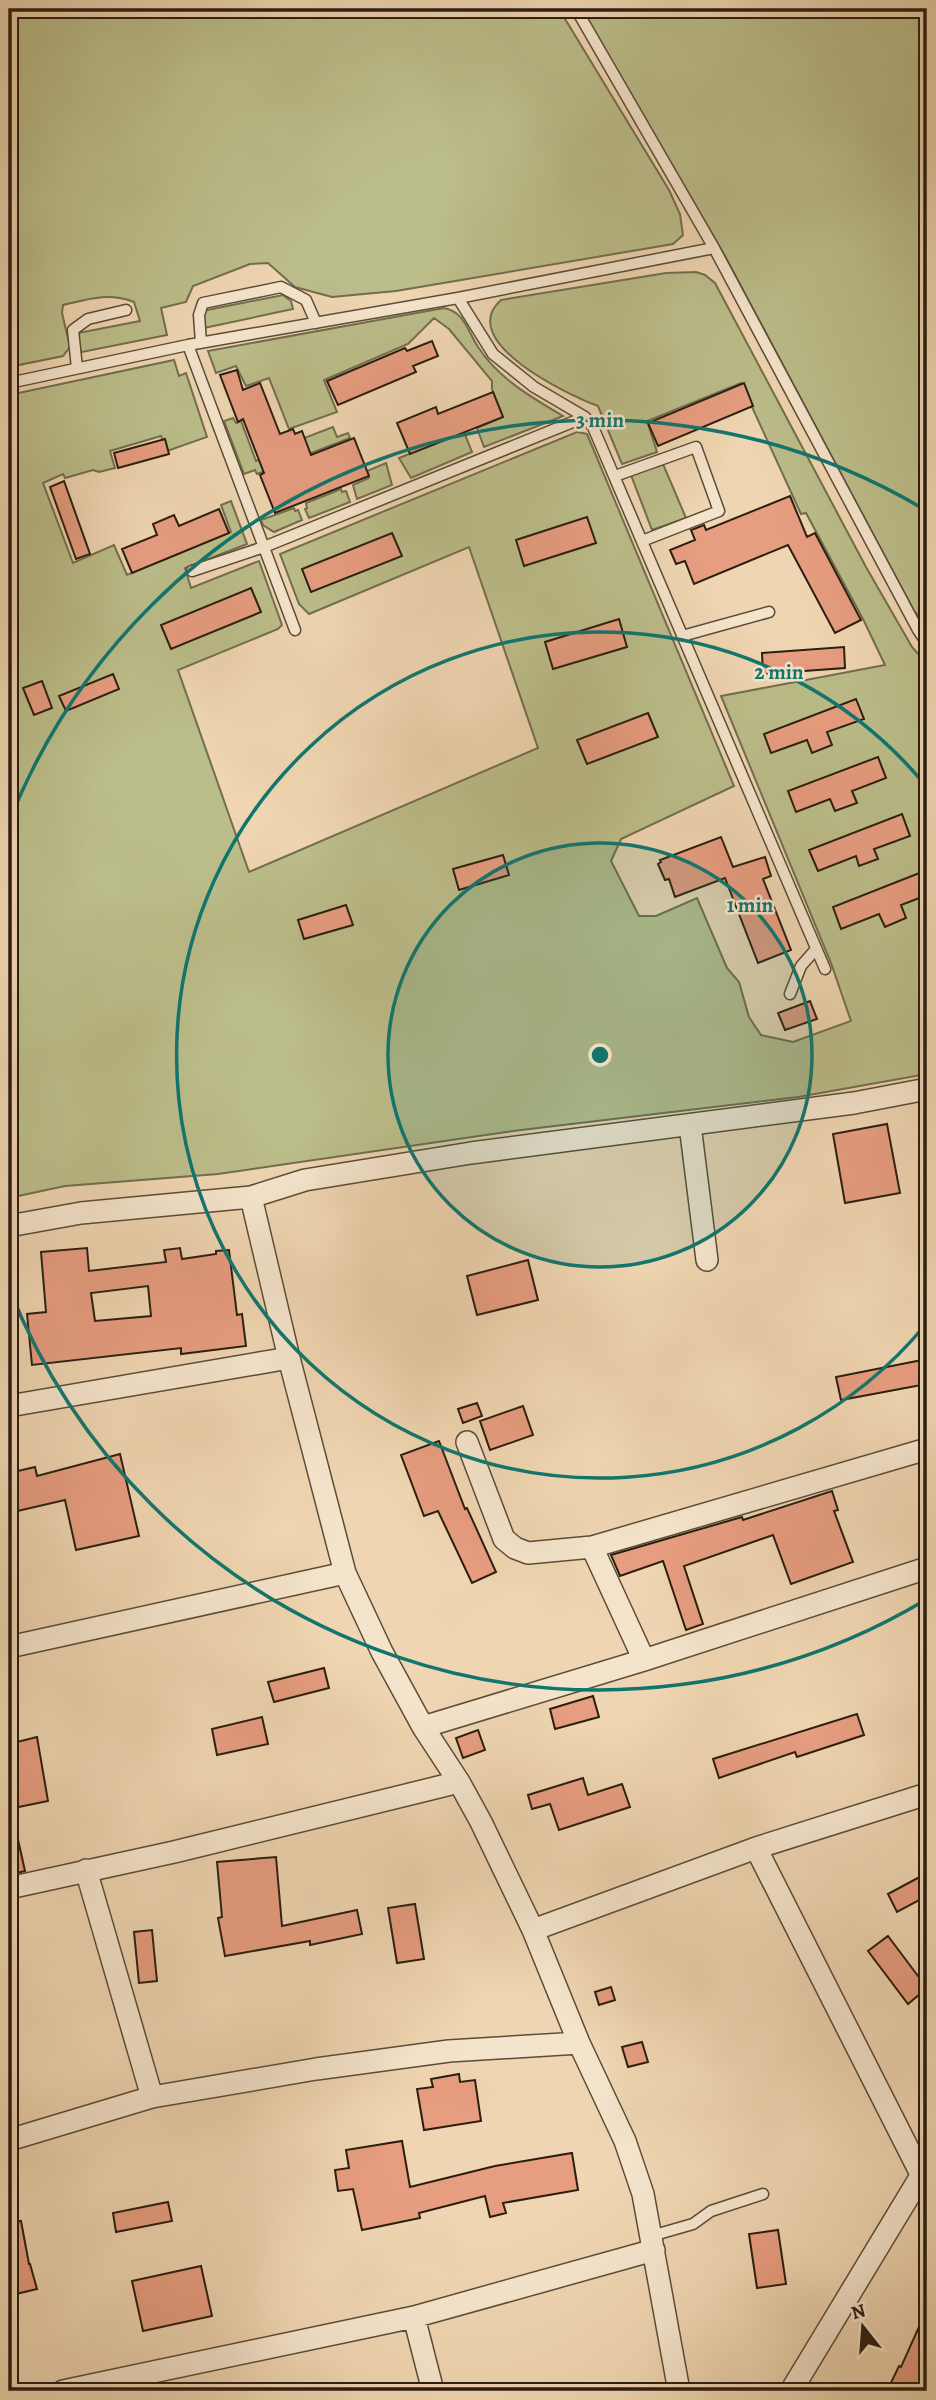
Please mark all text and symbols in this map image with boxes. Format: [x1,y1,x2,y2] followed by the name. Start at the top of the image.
[576,406,624,434] text: 3 min
[754,658,804,686] text: 2 min
[727,891,774,919] text: 1 min
[588,1043,612,1067] centre of rings
[828,2292,898,2362] north arrow
[848,2297,869,2326] text: N

